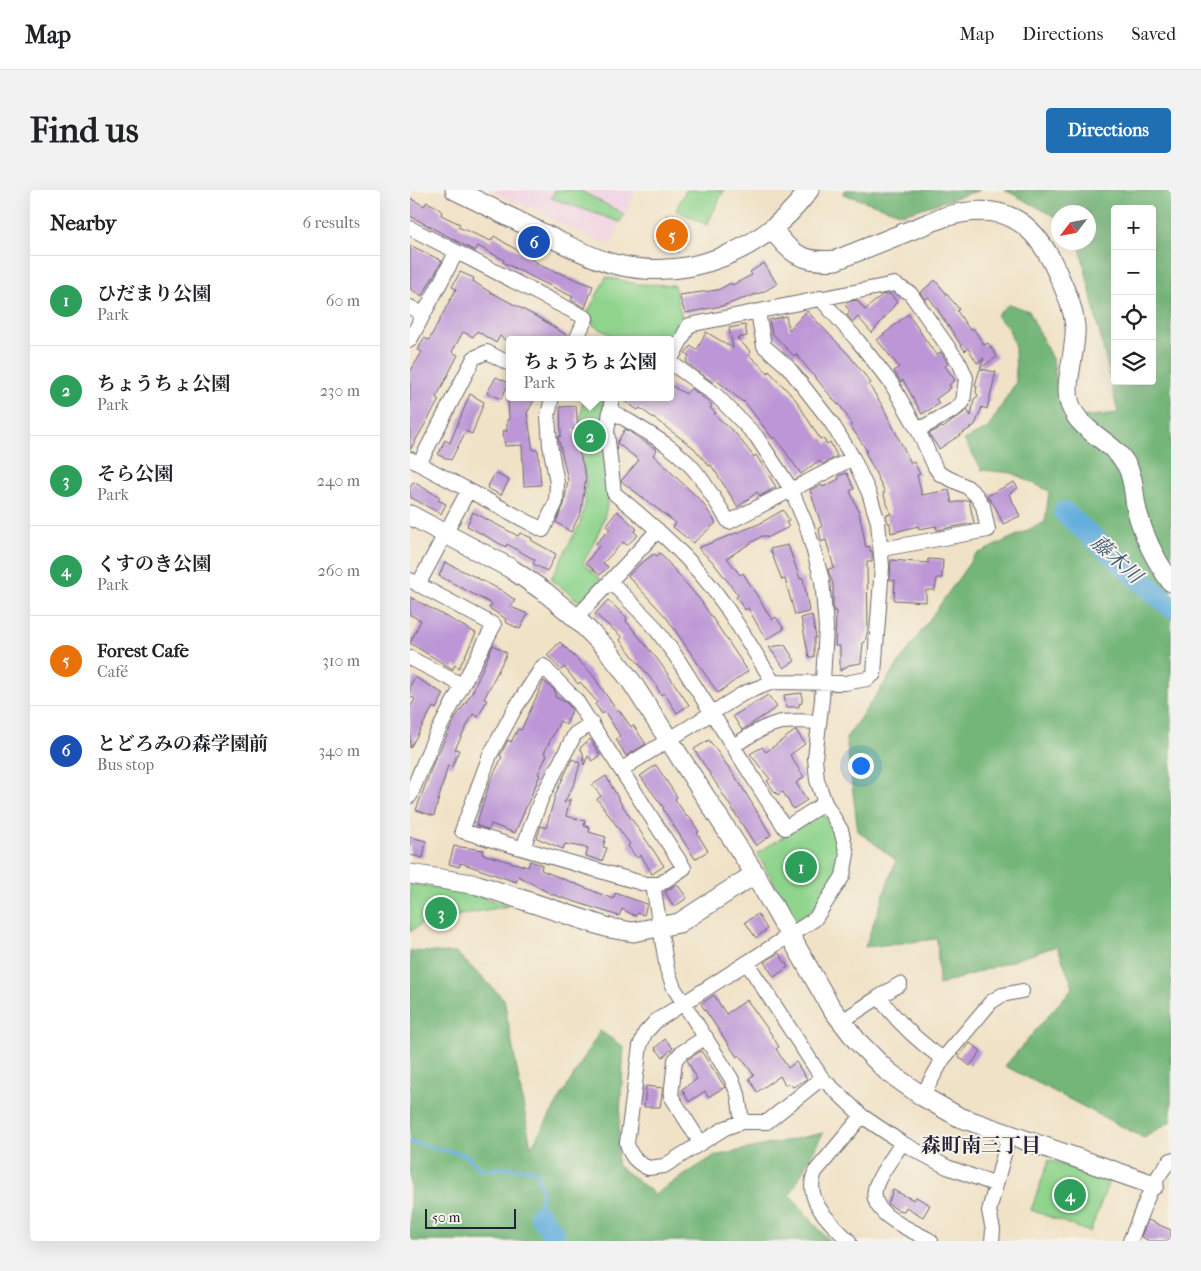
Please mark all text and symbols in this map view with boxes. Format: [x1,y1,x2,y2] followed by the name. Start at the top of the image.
[25,21,71,49] text: Map
[960,24,994,45] text: Map
[1022,24,1103,45] text: Directions
[1131,24,1176,45] text: Saved
[1046,108,1171,153] button: Directions
[30,110,139,151] text: Find us
[1051,205,1096,250] north arrow
[1111,205,1156,385] map controls
[1111,205,1156,250] button: +
[50,211,116,235] text: Nearby
[302,213,360,232] text: 6 results
[656,216,688,254] pin: 5
[518,223,550,261] pin: 6
[1111,250,1156,295] button: −
[97,283,211,305] text: ひだまり公園
[63,291,69,310] text: 1
[326,291,360,310] text: 60 m
[1111,295,1156,340] button: locate
[97,305,129,324] text: Park
[506,336,674,401] popup
[1111,340,1156,385] button: layers
[523,351,657,373] text: ちょうちょ公園
[97,373,230,395] text: ちょうちょ公園
[523,373,555,392] text: Park
[62,381,70,400] text: 2
[320,381,360,400] text: 230 m
[97,395,129,414] text: Park
[574,417,606,455] pin: 2
[97,463,173,485] text: そら公園
[63,471,69,490] text: 3
[317,471,360,490] text: 240 m
[97,485,129,504] text: Park
[1087,531,1148,589] water label: 藤木川
[97,553,211,575] text: くすのき公園
[61,561,71,580] text: 4
[318,561,360,580] text: 260 m
[97,575,129,594] text: Park
[97,640,189,662] text: Forest Cafe
[63,651,69,670] text: 5
[322,651,360,670] text: 310 m
[97,662,128,681] text: Café
[97,733,268,755] text: とどろみの森学園前
[62,741,70,760] text: 6
[318,741,360,760] text: 340 m
[848,753,874,779] your location
[97,755,154,774] text: Bus stop
[785,848,817,886] pin: 1
[425,894,457,932] pin: 3
[921,1134,1041,1157] district label: 森町南三丁目
[1054,1176,1086,1214] pin: 4
[425,1206,516,1229] scale bar
[432,1209,460,1226] text: 50 m

